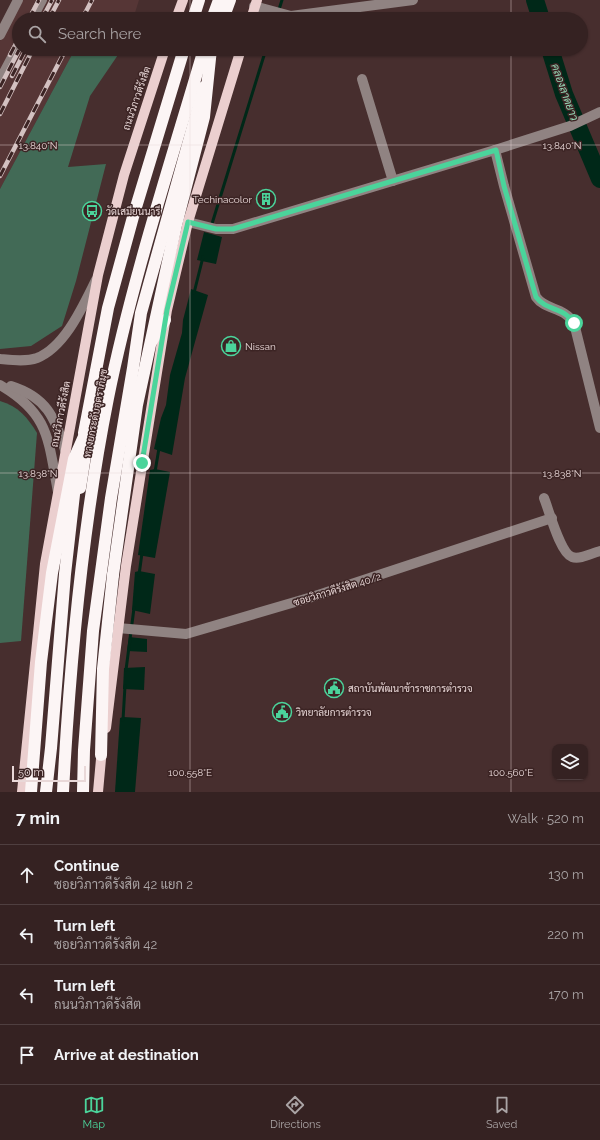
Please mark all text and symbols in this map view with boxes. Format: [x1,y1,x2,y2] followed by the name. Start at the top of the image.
[12,12,588,56] search box
[26,23,48,45] icon: search
[58,25,141,43] text: Search here
[548,62,581,123] water label: คลองลาดยาว
[119,64,153,132] street label: ถนนวิภาวดีรังสิต
[18,140,58,151] text: 13.840°N
[542,140,582,151] text: 13.840°N
[255,188,277,210] building icon: Techinacolor
[193,194,252,205] place label: Techinacolor
[81,200,103,222] bus stop icon: วัดเสมียนนารี
[106,205,160,217] place label: วัดเสมียนนารี
[565,314,583,332] route start
[220,335,242,357] shop icon: Nissan
[245,341,276,352] place label: Nissan
[81,368,111,459] street label: ทางยกระดับอุตราภิมุข
[48,380,72,448] street label: ถนนวิภาวดีรังสิต
[133,454,151,472] route end
[18,468,58,479] text: 13.838°N
[542,468,582,479] text: 13.838°N
[292,570,382,608] street label: ซอยวิภาวดีรังสิต 40/2
[323,677,345,699] public building icon: สถาบันพัฒนาข้าราชการตำรวจ
[348,682,472,694] place label: สถาบันพัฒนาข้าราชการตำรวจ
[271,701,293,723] public building icon: วิทยาลัยการตำรวจ
[295,706,372,718] place label: วิทยาลัยการตำรวจ
[552,744,588,780] map controls
[552,744,588,780] button: layers
[12,764,86,783] scale bar
[18,766,44,779] text: 50 m
[168,767,212,778] text: 100.558°E
[489,767,533,778] text: 100.560°E
[16,808,60,828] text: 7 min
[507,811,584,826] text: Walk · 520 m
[54,857,119,875] text: Continue
[16,864,38,886] icon: ahead
[548,867,584,882] text: 130 m
[54,877,193,892] text: ซอยวิภาวดีรังสิต 42 แยก 2
[54,917,115,935] text: Turn left
[16,924,38,946] icon: left
[547,927,584,942] text: 220 m
[54,937,157,952] text: ซอยวิภาวดีรังสิต 42
[54,977,115,995] text: Turn left
[16,984,38,1006] icon: left
[548,987,584,1002] text: 170 m
[54,997,141,1012] text: ถนนวิภาวดีรังสิต
[16,1044,38,1066] icon: arrive
[54,1046,199,1064] text: Arrive at destination
[83,1094,105,1131] tab: Map
[270,1094,321,1131] tab: Directions
[486,1094,517,1131] tab: Saved

